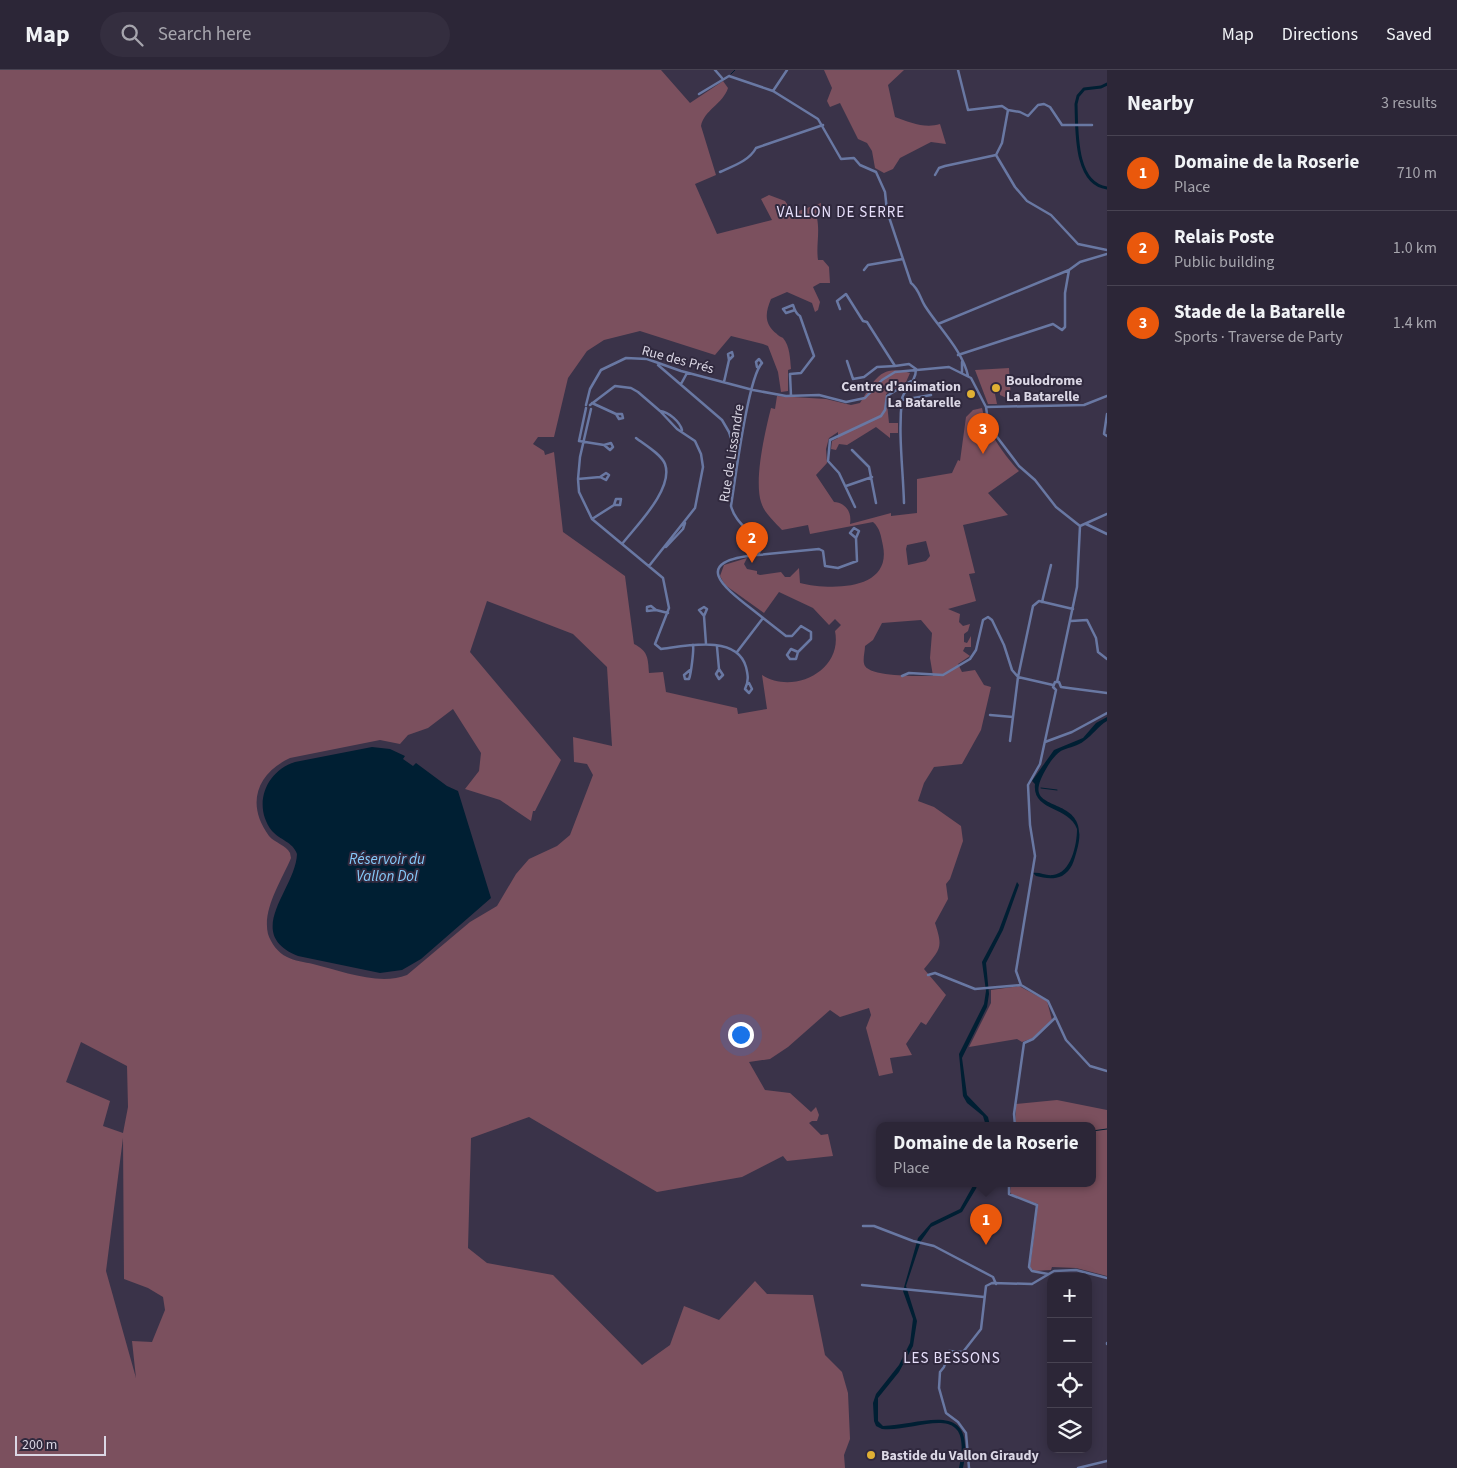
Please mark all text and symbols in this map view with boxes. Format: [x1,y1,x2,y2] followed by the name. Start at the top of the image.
[100,12,450,57] search box
[25,17,70,52] text: Map
[118,21,146,49] icon: search
[158,21,251,48] text: Search here
[1222,22,1254,47] text: Map
[1282,22,1358,47] text: Directions
[1386,22,1432,47] text: Saved
[1127,88,1194,118] text: Nearby
[1381,92,1437,114] text: 3 results
[1174,149,1359,176] text: Domaine de la Roserie
[1139,162,1147,184] text: 1
[1397,162,1437,184] text: 710 m
[1174,176,1210,198] text: Place
[777,202,905,223] district label: VALLON DE SERRE
[1174,224,1274,251] text: Relais Poste
[1139,237,1147,259] text: 2
[1393,237,1437,259] text: 1.0 km
[1174,251,1274,273] text: Public building
[1174,299,1345,326] text: Stade de la Batarelle
[1139,312,1147,334] text: 3
[1393,312,1437,334] text: 1.4 km
[1174,326,1343,348] text: Sports · Traverse de Party
[639,341,716,379] street label: Rue des Prés
[1006,371,1082,407] place label: Boulodrome La Batarelle
[841,377,961,413] place label: Centre d'animation La Batarelle
[990,382,1002,394] marker: Boulodrome La Batarelle
[965,388,977,400] marker: Centre d'animation La Batarelle
[714,403,750,504] street label: Rue de Lissandre
[967,413,999,454] pin: 3
[736,522,768,563] pin: 2
[349,849,425,887] water label: Réservoir du Vallon Dol
[728,1022,754,1048] your location
[876,1122,1096,1187] popup
[893,1130,1079,1157] text: Domaine de la Roserie
[893,1157,929,1179] text: Place
[970,1204,1002,1245] pin: 1
[1047,1273,1092,1453] map controls
[1047,1273,1092,1318] button: +
[1047,1318,1092,1363] button: −
[903,1348,1001,1369] district label: LES BESSONS
[1047,1363,1092,1408] button: locate
[1047,1408,1092,1453] button: layers
[15,1433,106,1456] scale bar
[22,1435,57,1455] text: 200 m
[881,1446,1039,1466] place label: Bastide du Vallon Giraudy
[865,1449,877,1461] marker: Bastide du Vallon Giraudy

